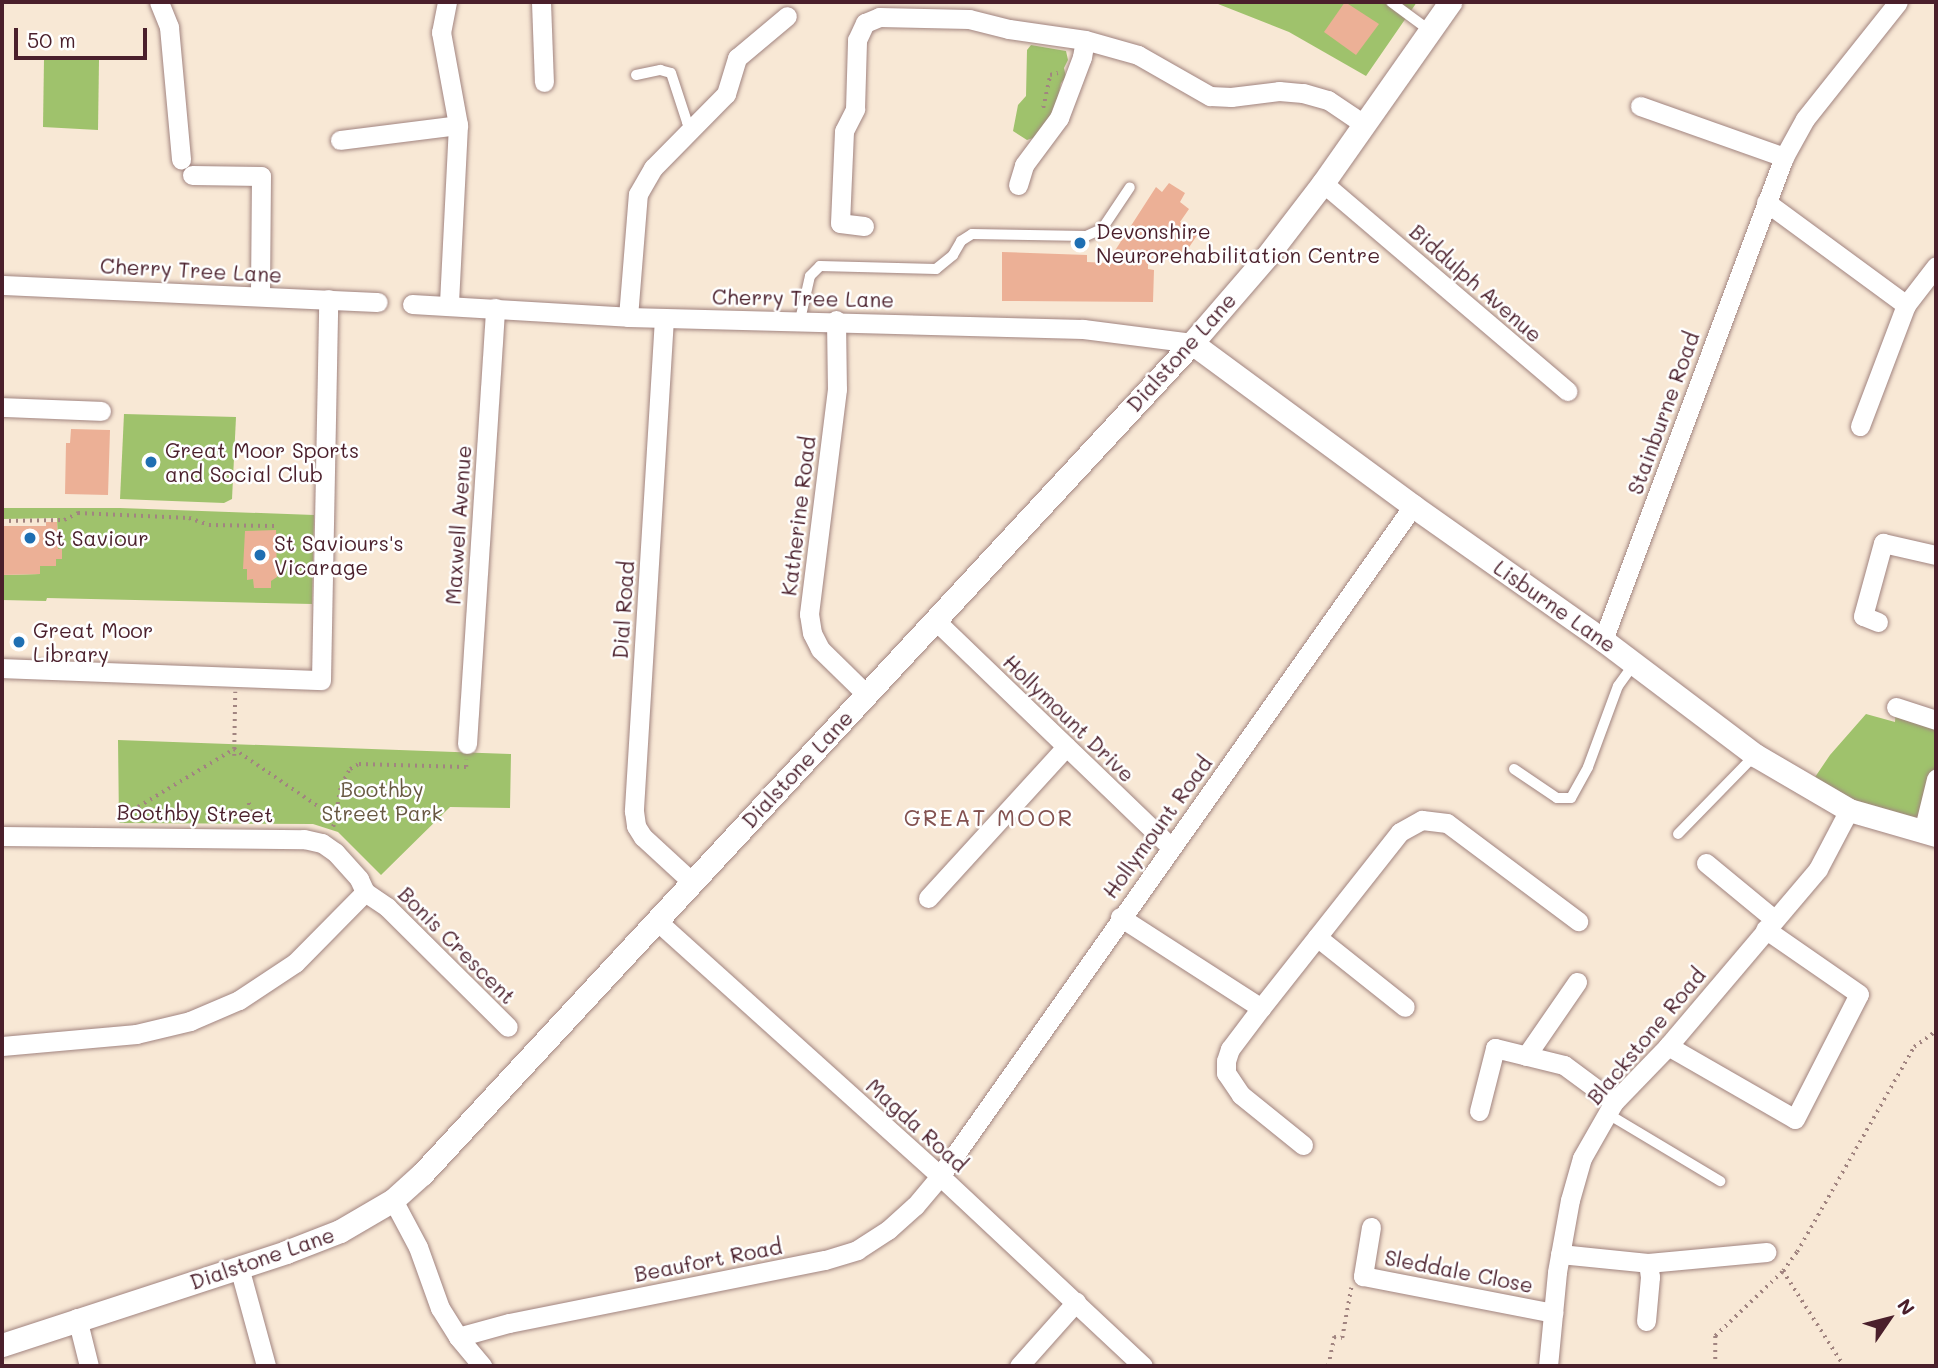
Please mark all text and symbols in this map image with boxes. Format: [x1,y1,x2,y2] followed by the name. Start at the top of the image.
[18,14,150,58] scale bar
[27,26,76,53] text: 50 m
[1096,218,1380,268] place label: Devonshire Neurorehabilitation Centre
[1405,219,1547,347] street label: Biddulph Avenue
[1070,233,1090,253] marker: Devonshire Neurorehabilitation Centre
[99,253,283,287] street label: Cherry Tree Lane
[712,284,894,312] street label: Cherry Tree Lane
[1121,287,1241,417] street label: Dialstone Lane
[1622,328,1704,498] street label: Stainburne Road
[776,435,820,597] street label: Katherine Road
[165,437,359,487] place label: Great Moor Sports and Social Club
[440,444,476,606] street label: Maxwell Avenue
[143,454,159,470] marker: Great Moor Sports and Social Club
[44,525,149,551] place label: St Saviour
[22,530,38,546] marker: St Saviour
[274,530,404,580] place label: St Saviours's Vicarage
[252,547,268,563] marker: St Saviours's Vicarage
[1489,555,1621,657] street label: Lisburne Lane
[607,560,639,660] street label: Dial Road
[33,617,153,667] place label: Great Moor Library
[11,634,27,650] marker: Great Moor Library
[998,649,1140,787] street label: Hollymount Drive
[736,705,858,833] street label: Dialstone Lane
[1097,751,1217,903] street label: Hollymount Road
[321,776,443,826] park label: Boothby Street Park
[116,799,274,827] street label: Boothby Street
[905,803,1073,831] district label: GREAT MOOR
[393,881,521,1009] street label: Bonis Crescent
[1582,963,1710,1109] street label: Blackstone Road
[861,1073,973,1177] street label: Magda Road
[186,1221,338,1295] street label: Dialstone Lane
[632,1233,784,1287] street label: Beaufort Road
[1383,1244,1535,1298] street label: Sleddale Close
[1854,1284,1924,1354] north arrow
[1892,1294,1921,1320] text: N

